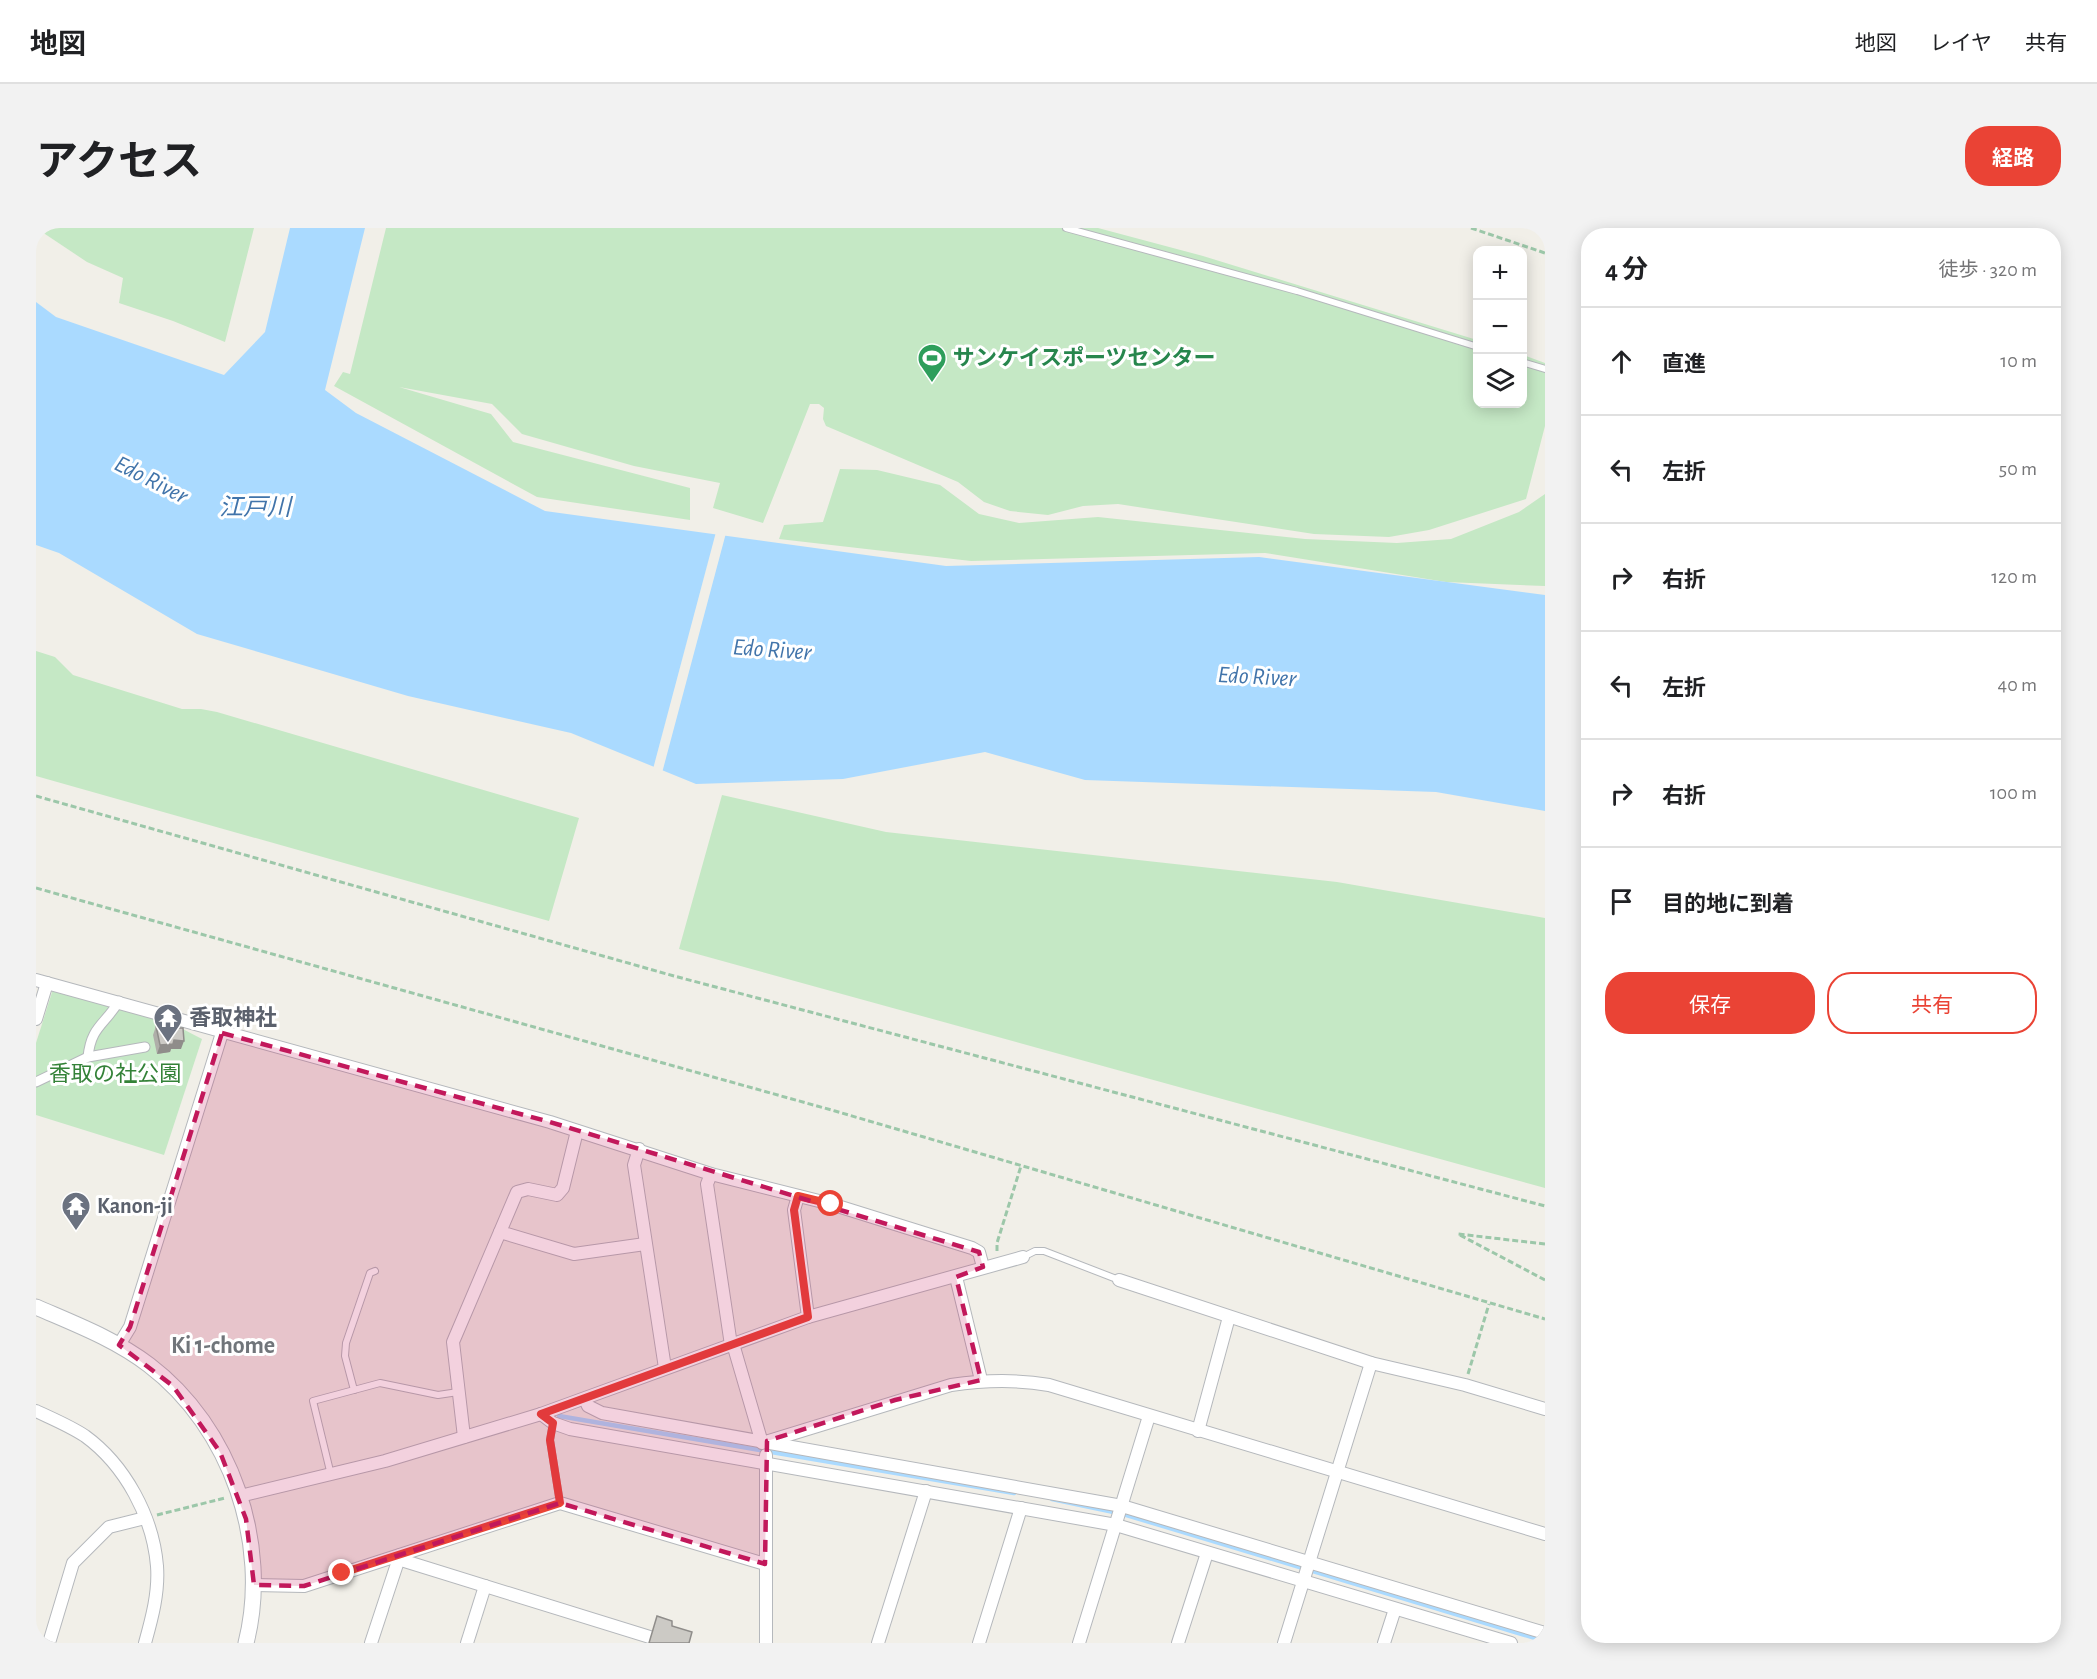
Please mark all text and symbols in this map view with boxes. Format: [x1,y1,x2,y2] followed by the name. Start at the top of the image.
[30,31,86,59] text: 地図
[1855,33,1897,54] text: 地図
[1930,33,1992,54] text: レイヤ
[2025,33,2067,54] text: 共有
[1965,126,2061,186] button: 経路
[36,141,202,183] text: アクセス
[1473,246,1527,408] map controls
[1473,246,1527,300] button: +
[1605,257,1648,283] text: 4 分
[1939,260,2037,280] text: 徒歩 · 320 m
[1473,300,1527,354] button: −
[916,342,948,384] sports icon: サンケイスポーツセンター
[953,345,1215,369] place label: サンケイスポーツセンター
[1605,345,1638,378] icon: ahead
[2000,351,2037,371] text: 10 m
[1662,353,1706,375] text: 直進
[1473,354,1527,408] button: layers
[111,451,193,509] water label: Edo River
[1605,453,1638,486] icon: left
[1999,459,2037,479] text: 50 m
[1662,461,1706,483] text: 左折
[219,495,294,520] water label: 江戸川
[1605,561,1638,594] icon: right
[1991,567,2037,587] text: 120 m
[1662,569,1706,591] text: 右折
[732,635,813,665] water label: Edo River
[1217,663,1298,691] water label: Edo River
[1605,669,1638,702] icon: left
[1998,675,2037,695] text: 40 m
[1662,677,1706,699] text: 左折
[1605,777,1638,810] icon: right
[1990,783,2037,803] text: 100 m
[1662,785,1706,807] text: 右折
[1605,885,1638,918] icon: arrive
[1662,893,1794,915] text: 目的地に到着
[1605,972,1815,1034] button: 保存
[1827,972,2037,1034] button: 共有
[152,1002,184,1044] temple icon: 香取神社
[189,1006,277,1029] place label: 香取神社
[49,1062,181,1085] park label: 香取の社公園
[60,1190,92,1232] temple icon: Kanon-ji
[817,1190,843,1216] route start
[97,1195,173,1218] place label: Kanon-ji
[171,1334,275,1358] district label: Ki 1-chome
[328,1559,354,1585] route end

